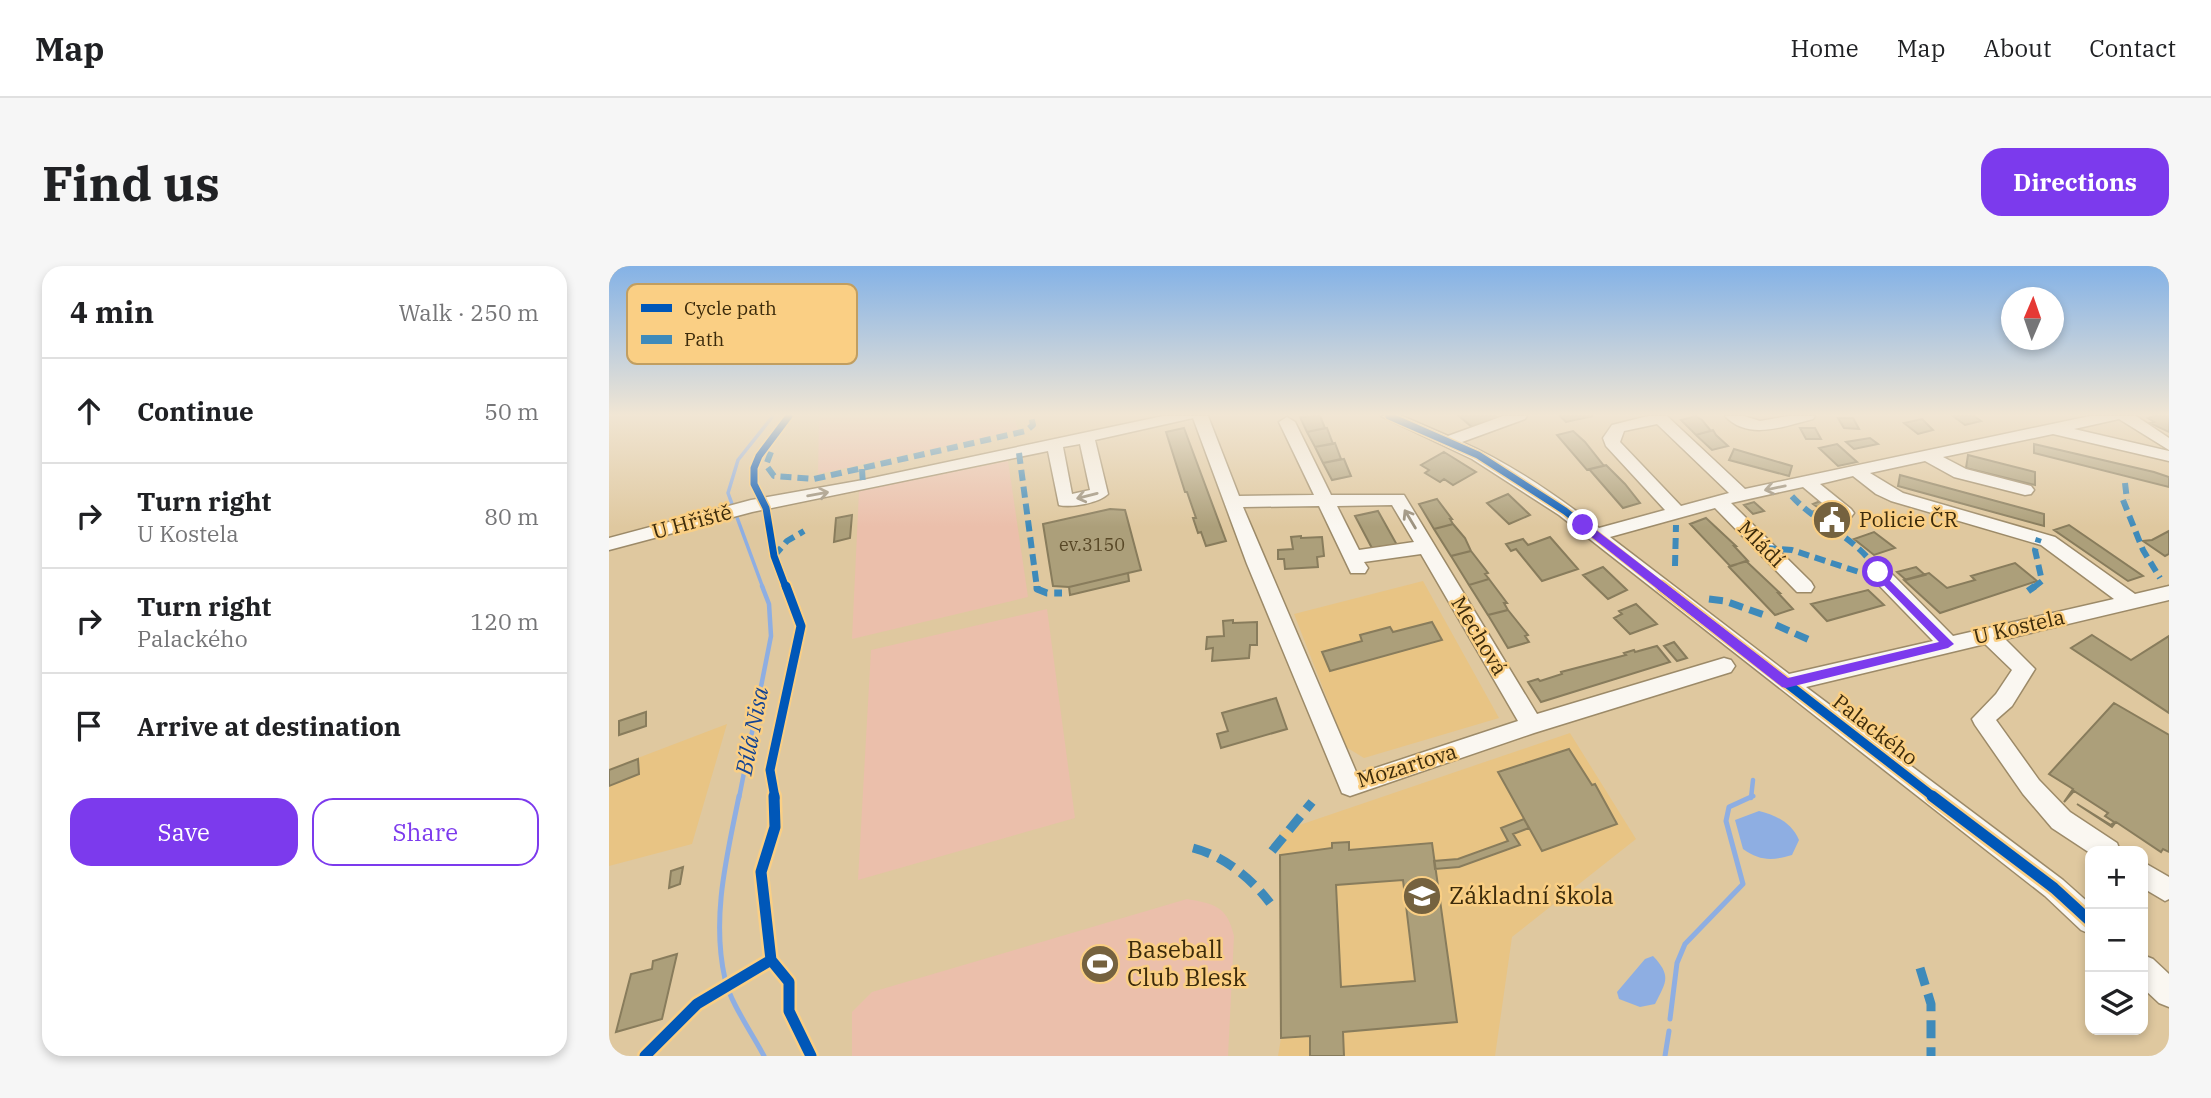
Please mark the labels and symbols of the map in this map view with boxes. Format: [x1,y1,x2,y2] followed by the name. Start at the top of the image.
[627,284,857,364] legend
[2001,287,2064,350] north arrow
[684,296,777,320] text: Cycle path
[684,327,724,351] text: Path
[1764,481,1787,495] one-way arrow
[806,486,829,500] one-way arrow
[1076,491,1098,504] one-way arrow
[649,497,735,545] street label: U Hřiště
[1811,499,1853,541] public building icon: Policie ČR
[1859,505,1958,533] place label: Policie ČR
[1402,509,1416,529] one-way arrow
[1567,509,1598,540] route end
[1732,514,1791,573] street label: Mládí
[1059,533,1125,556] house number: ev.3150
[1862,556,1893,587] route start
[1445,591,1514,680] street label: Mechová
[1970,602,2067,650] street label: U Kostela
[728,684,774,778] water label: Bílá Nisa
[1827,687,1924,771] street label: Palackého
[1353,737,1460,793] street label: Mozartova
[1401,875,1443,917] school or university icon: Základní škola
[1449,879,1614,911] place label: Základní škola
[1127,933,1246,993] place label: Baseball Club Blesk
[1079,943,1121,985] sports icon: Baseball Club Blesk

